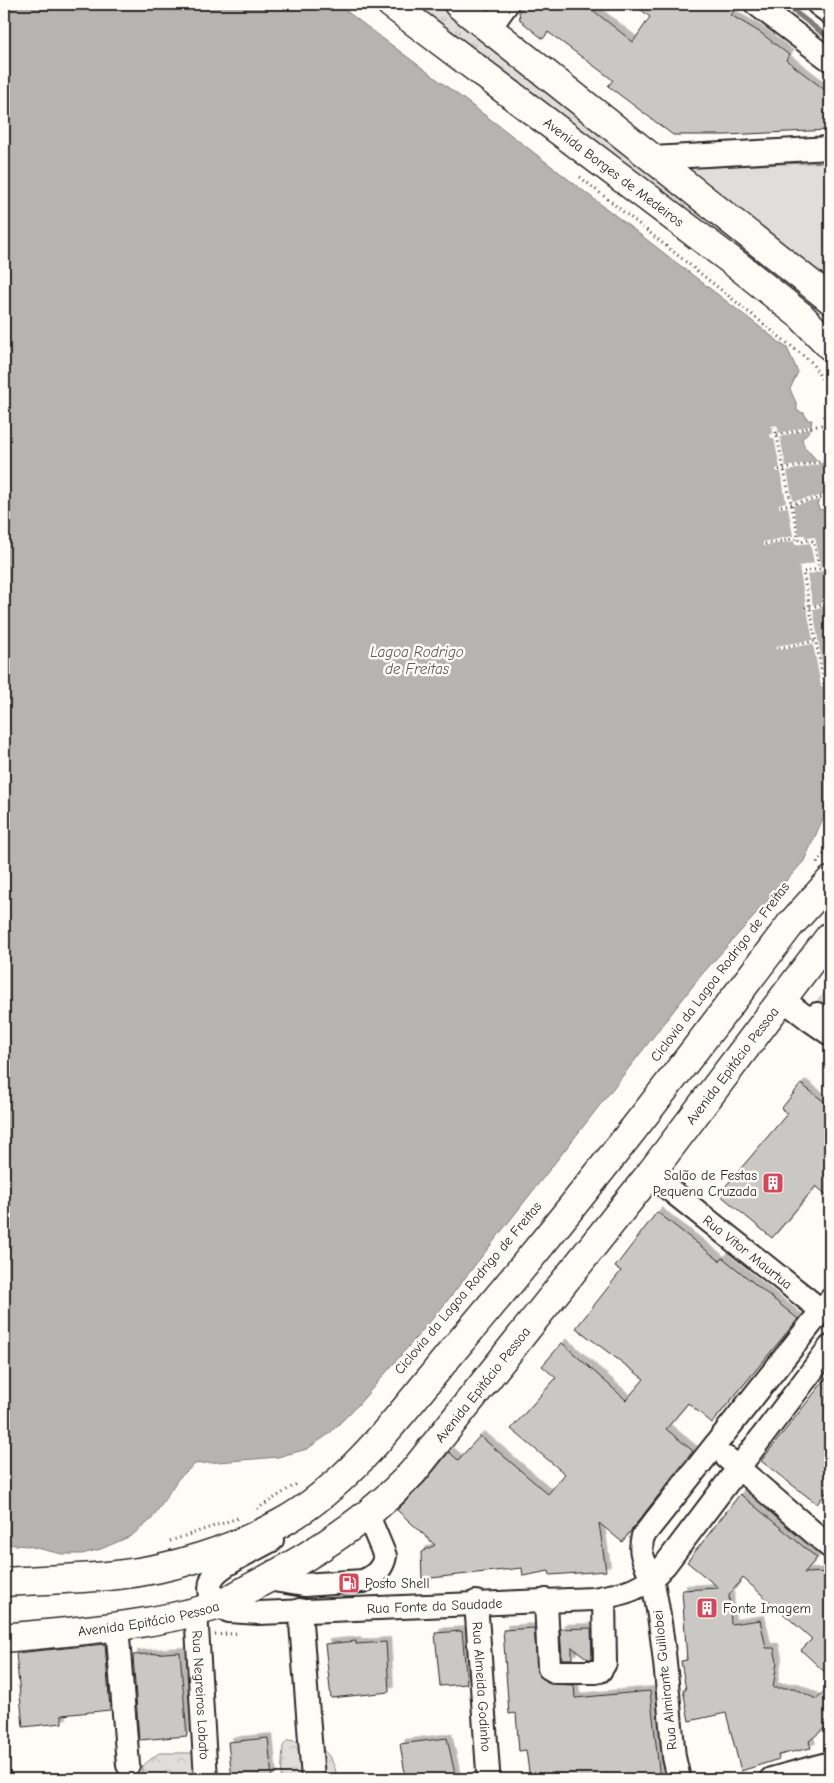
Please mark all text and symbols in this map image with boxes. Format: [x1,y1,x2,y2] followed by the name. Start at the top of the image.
[540,114,687,230] street label: Avenida Borges de Medeiros
[370,643,464,678] water label: Lagoa Rodrigo de Freitas
[647,879,793,1065] street label: Ciclovia da Lagoa Rodrigo de Freitas
[682,1003,782,1128] street label: Avenida Epitácio Pessoa
[653,1167,757,1200] place label: Salão de Festas Pequena Cruzada
[761,1171,785,1195] building icon: Salão de Festas Pequena Cruzada
[391,1198,545,1378] street label: Ciclovia da Lagoa Rodrigo de Freitas
[700,1211,796,1293] street label: Rua Vitor Maurtua
[431,1323,534,1446] street label: Avenida Epitácio Pessoa
[337,1571,361,1595] fuel station icon: Posto Shell
[365,1575,429,1592] place label: Posto Shell
[366,1594,503,1617] street label: Rua Fonte da Saudade
[695,1596,719,1620] building icon: Fonte Imagem
[77,1597,222,1639] street label: Avenida Epitácio Pessoa
[723,1600,811,1617] place label: Fonte Imagem
[649,1609,681,1751] street label: Rua Almirante Guillobei
[469,1621,495,1752] street label: Rua Almeida Godinho
[189,1630,213,1760] street label: Rua Negreiros Lobato

